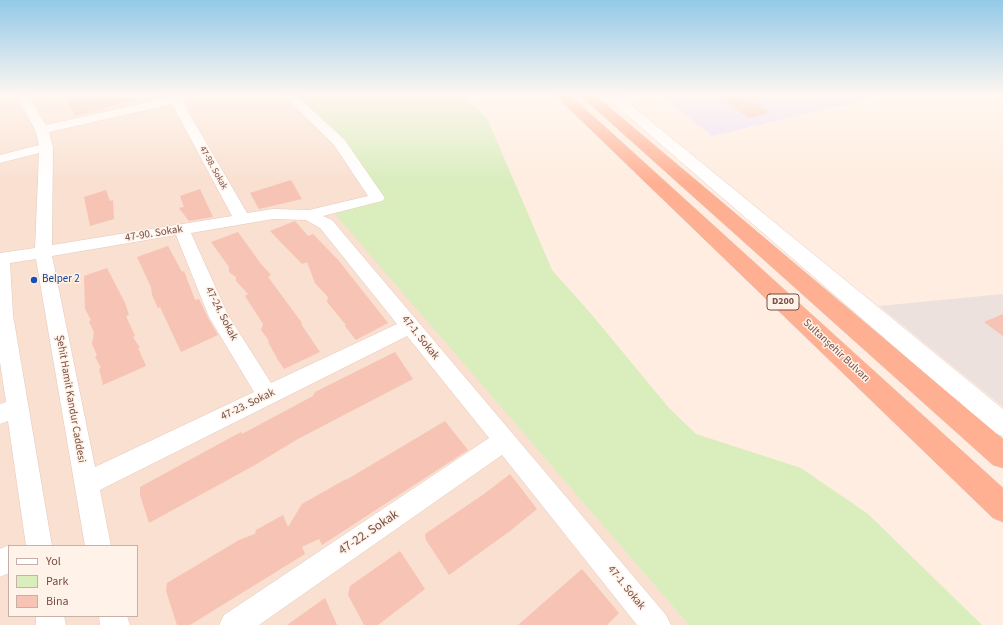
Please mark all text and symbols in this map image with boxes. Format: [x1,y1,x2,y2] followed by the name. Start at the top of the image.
[197,144,229,192] street label: 47-98. Sokak
[124,223,184,245] street label: 47-90. Sokak
[42,273,80,287] place label: Belper 2
[29,275,39,285] marker: Belper 2
[202,285,240,343] street label: 47-24. Sokak
[767,294,799,310] road number: D200
[398,313,442,363] street label: 47-1. Sokak
[800,317,872,385] street label: Sultanşehir Bulvarı
[52,334,88,464] street label: Şehit Hamit Kandur Caddesi
[219,386,277,424] street label: 47-23. Sokak
[336,507,402,559] street label: 47-22. Sokak
[8,545,138,617] legend
[46,553,61,570] text: Yol
[604,563,648,613] street label: 47-1. Sokak
[46,573,68,590] text: Park
[46,593,69,610] text: Bina

